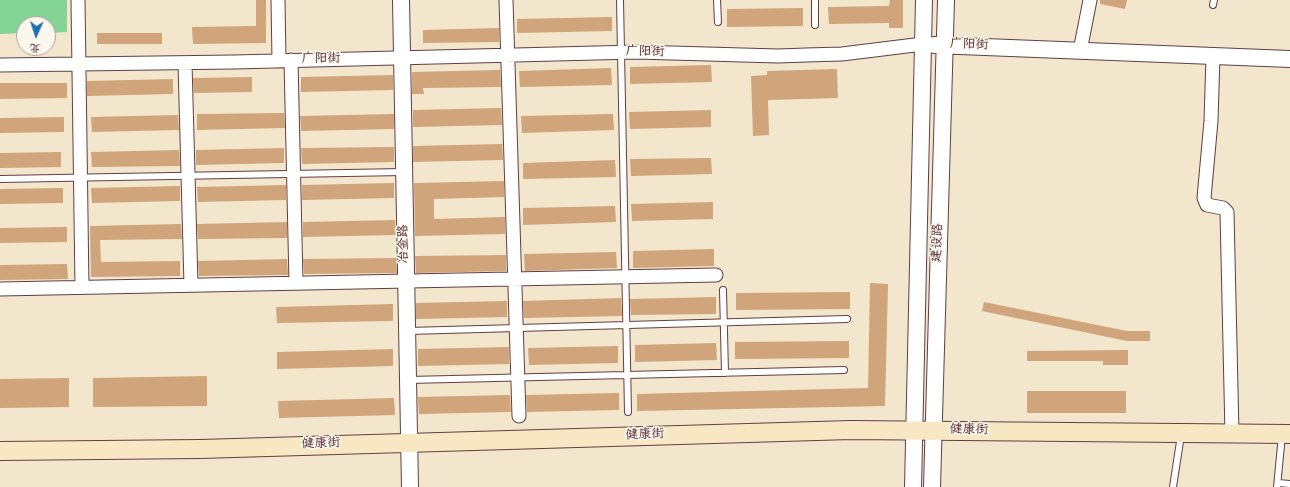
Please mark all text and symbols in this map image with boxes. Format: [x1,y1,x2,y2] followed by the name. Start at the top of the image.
[16,16,56,56] north arrow
[949,38,989,54] street label: 广阳街
[30,39,41,55] text: 北
[625,45,665,61] street label: 广阳街
[301,52,341,68] street label: 广阳街
[931,223,947,263] street label: 建设路
[397,224,413,264] street label: 冶金路
[949,423,989,439] street label: 健康街
[625,428,665,444] street label: 健康街
[301,437,341,453] street label: 健康街

